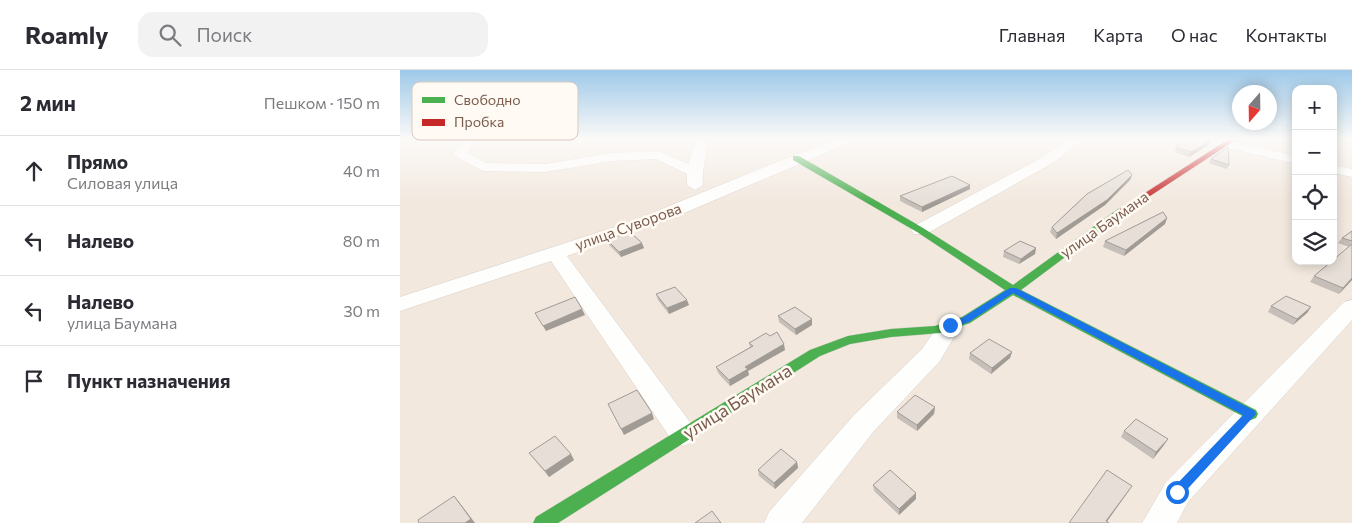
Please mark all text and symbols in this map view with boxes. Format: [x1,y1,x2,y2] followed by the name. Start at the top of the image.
[138,12,488,57] search box
[25,20,108,49] text: Roamly
[156,21,184,49] icon: search
[196,23,252,46] text: Поиск
[999,24,1065,46] text: Главная
[1093,24,1143,46] text: Карта
[1171,24,1218,46] text: О нас
[1246,24,1327,46] text: Контакты
[412,82,578,140] legend
[1232,85,1277,130] north arrow
[1292,85,1337,265] map controls
[1292,85,1337,130] button: +
[20,90,76,115] text: 2 мин
[454,91,521,108] text: Свободно
[264,93,380,112] text: Пешком · 150 m
[454,113,504,130] text: Пробка
[1292,130,1337,175] button: −
[67,150,128,173] text: Прямо
[20,157,48,185] icon: ahead
[343,161,380,180] text: 40 m
[67,173,178,192] text: Силовая улица
[1292,175,1337,220] button: locate
[1056,187,1152,261] street label: улица Баумана
[572,198,684,254] street label: улица Суворова
[1292,220,1337,265] button: layers
[20,227,48,255] icon: left
[67,229,134,252] text: Налево
[343,231,380,250] text: 80 m
[67,290,134,313] text: Налево
[20,297,48,325] icon: left
[343,301,380,320] text: 30 m
[67,313,177,332] text: улица Баумана
[939,314,962,337] route end
[679,359,795,443] street label: улица Баумана
[20,367,48,395] icon: arrive
[67,369,230,392] text: Пункт назначения
[1166,481,1189,504] route start

